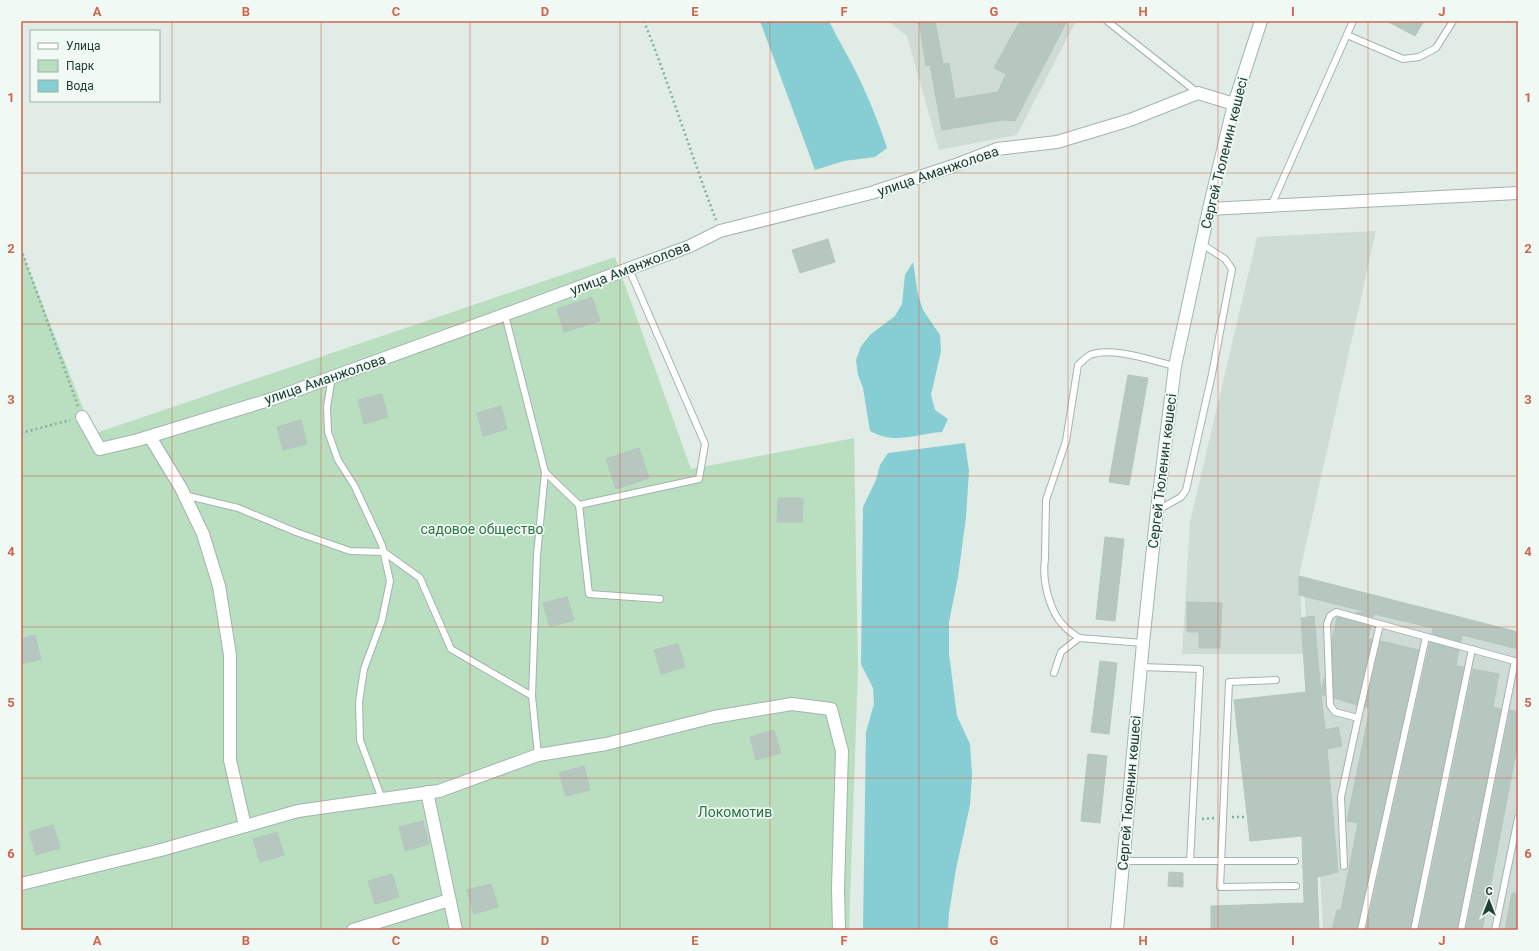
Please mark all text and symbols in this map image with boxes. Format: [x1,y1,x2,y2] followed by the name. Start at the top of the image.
[93,4,102,19] text: A
[242,4,250,19] text: B
[392,4,401,19] text: C
[541,4,549,19] text: D
[691,4,699,19] text: E
[840,4,848,19] text: F
[990,4,999,19] text: G
[1138,4,1148,19] text: H
[1291,4,1295,19] text: I
[1438,4,1446,19] text: J
[30,30,160,102] legend
[66,39,101,53] text: Улица
[66,59,95,73] text: Парк
[1197,75,1251,231] street label: Сергей Тюленин көшесі
[66,79,94,93] text: Вода
[7,90,15,105] text: 1
[1524,90,1532,105] text: 1
[875,143,1001,199] street label: улица Аманжолова
[568,238,692,298] street label: улица Аманжолова
[7,241,15,256] text: 2
[1524,241,1532,256] text: 2
[262,351,388,407] street label: улица Аманжолова
[7,392,15,407] text: 3
[1524,392,1532,407] text: 3
[1145,393,1179,549] street label: Сергей Тюленин көшесі
[420,521,544,537] park label: садовое общество
[7,544,15,559] text: 4
[1524,544,1532,559] text: 4
[7,695,15,710] text: 5
[1524,695,1532,710] text: 5
[1114,715,1144,871] street label: Сергей Тюленин көшесі
[698,804,772,820] park label: Локомотив
[7,846,15,861] text: 6
[1524,846,1532,861] text: 6
[1469,881,1509,921] north arrow
[1485,885,1493,898] text: С
[93,933,102,948] text: A
[242,933,250,948] text: B
[392,933,401,948] text: C
[541,933,549,948] text: D
[691,933,699,948] text: E
[840,933,848,948] text: F
[990,933,999,948] text: G
[1138,933,1148,948] text: H
[1291,933,1295,948] text: I
[1438,933,1446,948] text: J

